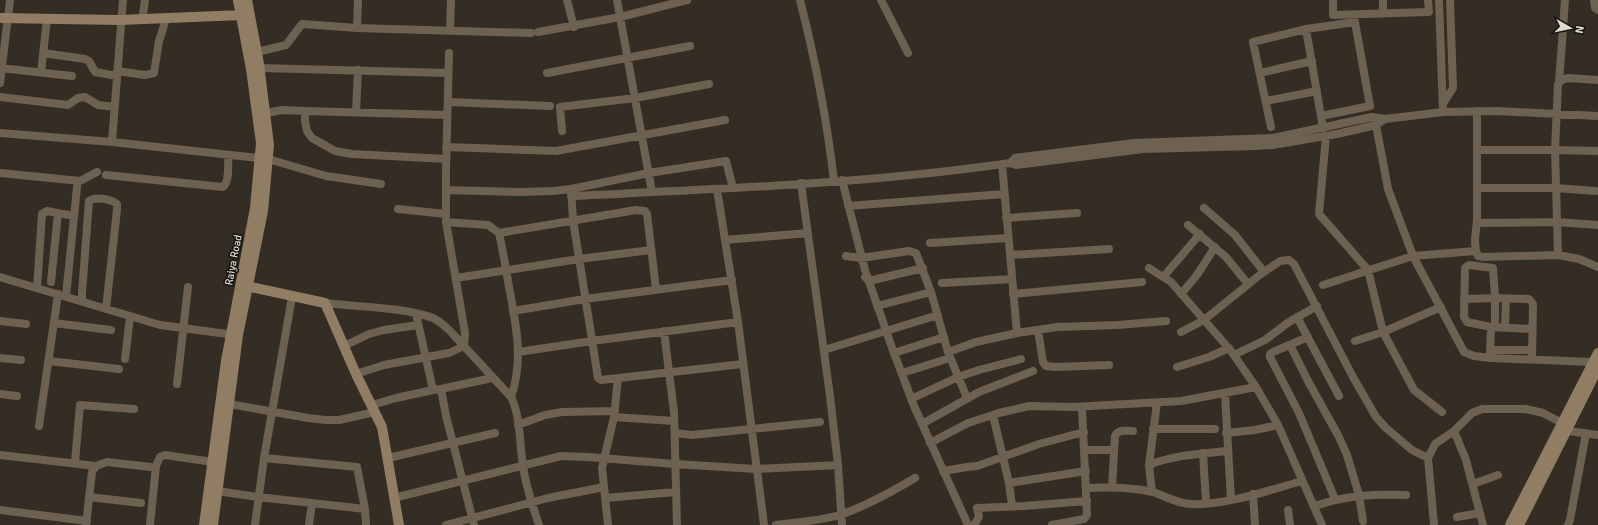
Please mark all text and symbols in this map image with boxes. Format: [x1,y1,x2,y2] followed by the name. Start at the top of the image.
[1550,8,1590,48] north arrow
[1572,25,1586,34] text: N
[222,233,245,287] street label: Raiya Road

